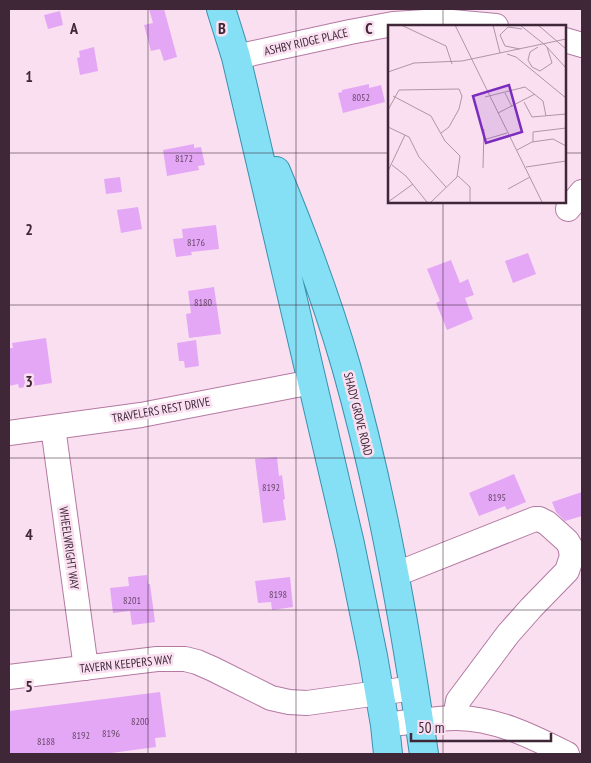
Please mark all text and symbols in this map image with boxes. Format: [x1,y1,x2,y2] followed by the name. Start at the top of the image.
[69,18,79,38] text: A
[218,18,226,38] text: B
[365,18,373,38] text: C
[262,25,349,58] street label: ASHBY RIDGE PLACE
[388,25,566,202] inset map
[25,66,33,86] text: 1
[352,91,370,104] house number: 8052
[175,152,193,165] house number: 8172
[25,219,33,239] text: 2
[187,236,206,249] house number: 8176
[194,296,213,309] house number: 8180
[25,371,33,391] text: 3
[341,371,376,457] street label: SHADY GROVE ROAD
[111,393,211,426] street label: TRAVELERS REST DRIVE
[262,481,280,494] house number: 8192
[488,491,506,504] house number: 8195
[56,506,83,591] street label: WHEELWRIGHT WAY
[25,524,33,544] text: 4
[269,588,287,601] house number: 8198
[123,594,141,607] house number: 8201
[79,651,174,676] street label: TAVERN KEEPERS WAY
[25,676,33,696] text: 5
[411,710,551,742] scale bar
[131,715,150,728] house number: 8200
[418,718,444,737] text: 50 m
[102,727,121,740] house number: 8196
[72,729,90,742] house number: 8192
[37,735,55,748] house number: 8188

